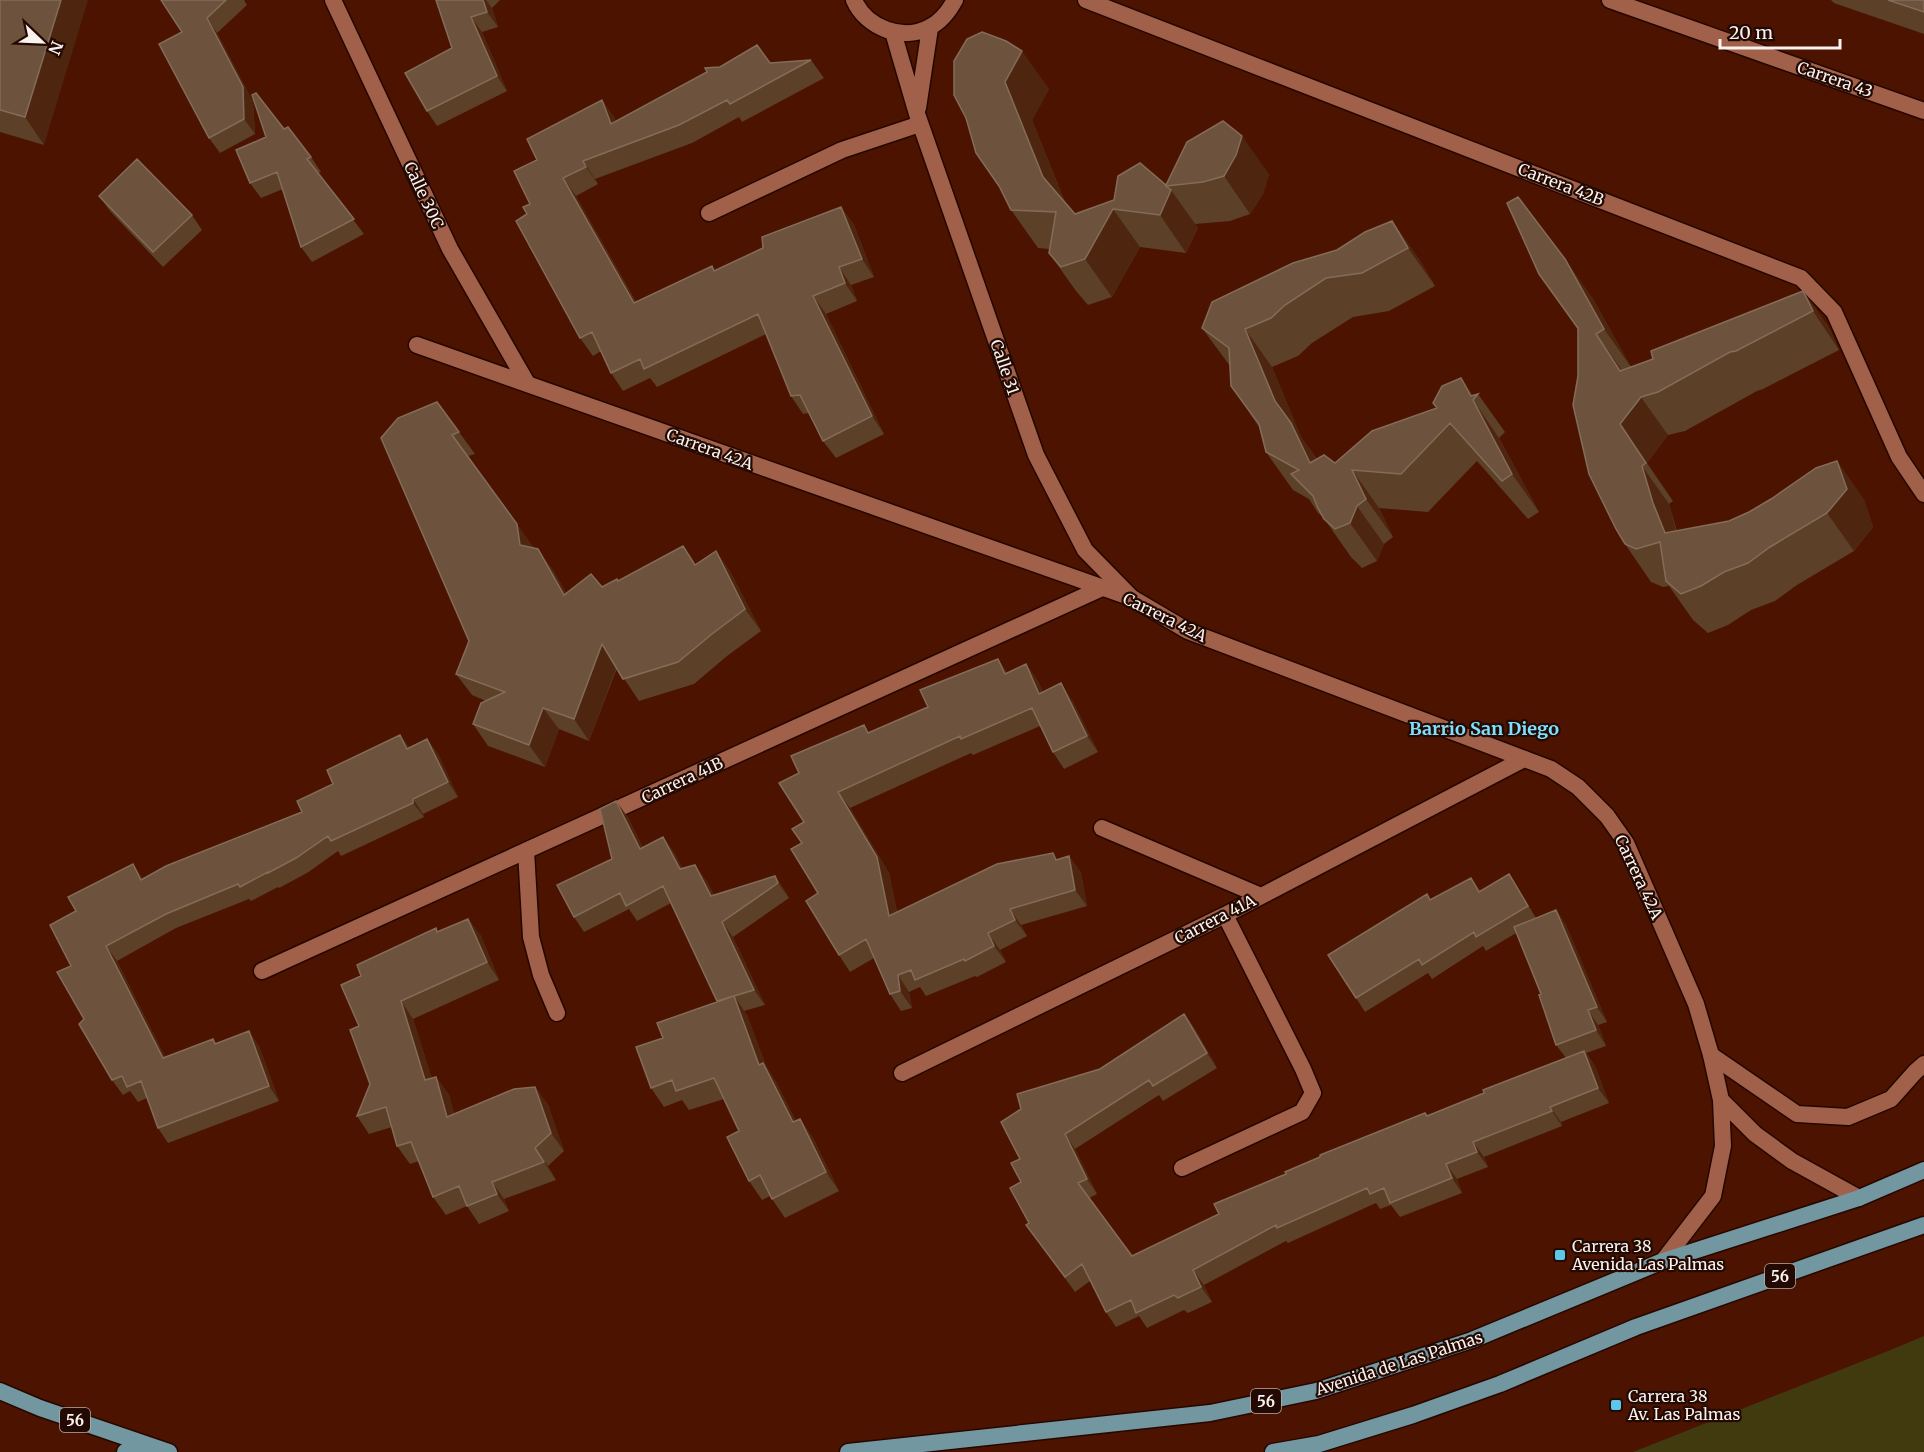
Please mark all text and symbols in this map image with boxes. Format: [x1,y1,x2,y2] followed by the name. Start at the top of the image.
[12,12,72,72] north arrow
[1720,12,1840,50] scale bar
[1729,21,1773,44] text: 20 m
[44,38,67,58] text: N
[1795,57,1875,101] street label: Carrera 43
[400,158,448,232] street label: Calle 30C
[1515,159,1607,210] street label: Carrera 42B
[986,337,1024,397] street label: Calle 31
[664,424,757,474] street label: Carrera 42A
[1120,588,1211,646] street label: Carrera 42A
[1409,717,1559,740] district label: Barrio San Diego
[638,752,726,808] street label: Carrera 41B
[1611,832,1668,923] street label: Carrera 42A
[1171,890,1260,948] street label: Carrera 41A
[1571,1236,1724,1274] place label: Carrera 38 Avenida Las Palmas
[1553,1248,1567,1262] marker: Carrera 38 Avenida Las Palmas
[1765,1264,1795,1288] road number: 56
[1312,1327,1485,1400] street label: Avenida de Las Palmas
[1627,1386,1740,1424] place label: Carrera 38 Av. Las Palmas
[1251,1389,1281,1413] road number: 56
[1609,1398,1623,1412] marker: Carrera 38 Av. Las Palmas
[60,1408,90,1432] road number: 56

